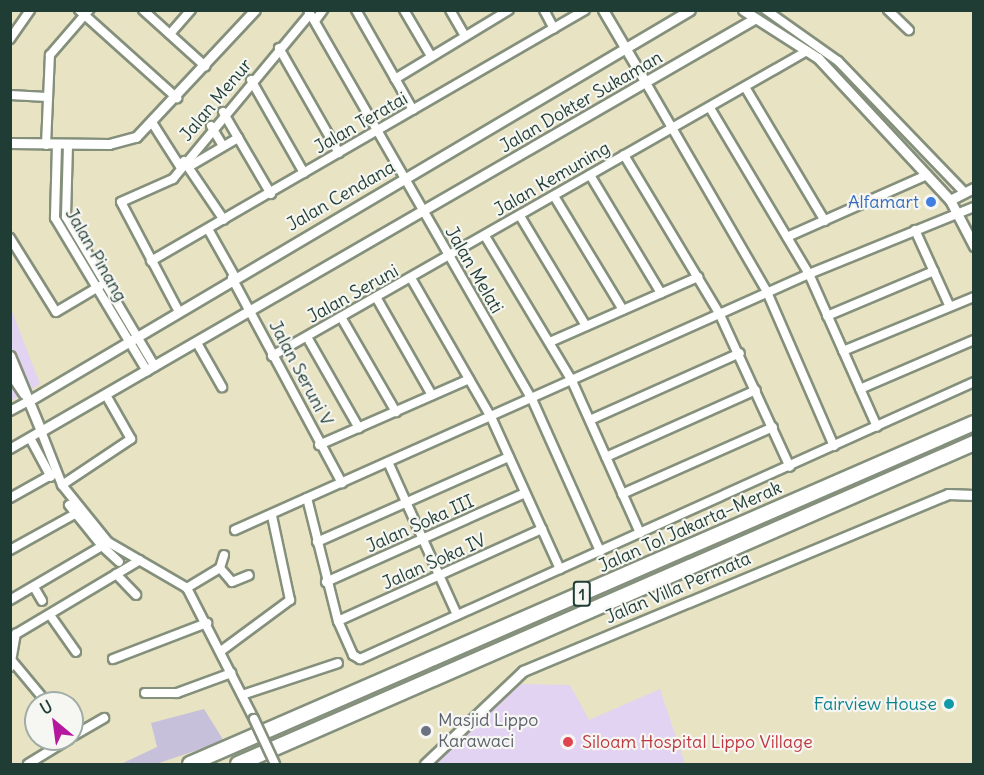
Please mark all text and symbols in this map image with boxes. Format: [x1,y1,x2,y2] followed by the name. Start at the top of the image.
[496,47,666,157] street label: Jalan Dokter Sukaman
[175,54,257,146] street label: Jalan Menur
[311,88,411,158] street label: Jalan Teratai
[490,137,614,221] street label: Jalan Kemuning
[283,156,399,236] street label: Jalan Cendana
[848,191,919,213] place label: Alfamart
[924,195,938,209] marker: Alfamart
[61,204,131,306] street label: Jalan Pinang
[440,223,508,317] street label: Jalan Melati
[304,260,402,328] street label: Jalan Seruni
[264,317,338,429] street label: Jalan Seruni V
[595,477,785,577] street label: Jalan Tol Jakarta–Merak
[363,491,477,557] street label: Jalan Soka III
[379,530,489,594] street label: Jalan Soka IV
[602,548,754,628] street label: Jalan Villa Permata
[572,581,592,607] road number: 1
[24,691,84,751] north arrow
[814,693,937,715] place label: Fairview House
[37,696,56,718] text: U
[942,697,956,711] marker: Fairview House
[438,710,538,752] place label: Masjid Lippo Karawaci
[419,724,433,738] marker: Masjid Lippo Karawaci
[582,731,813,753] place label: Siloam Hospital Lippo Village
[559,733,577,751] marker: Siloam Hospital Lippo Village

